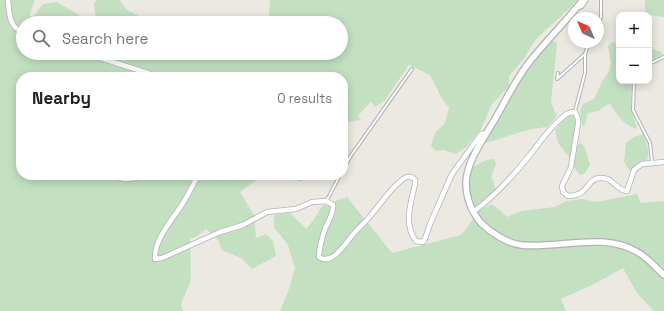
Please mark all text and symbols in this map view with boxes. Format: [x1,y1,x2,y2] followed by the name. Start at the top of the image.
[568,12,604,48] north arrow
[616,12,652,84] map controls
[616,12,652,48] button: +
[16,16,348,60] search box
[30,27,52,49] icon: search
[62,29,148,48] text: Search here
[616,48,652,84] button: −
[32,87,91,109] text: Nearby
[277,90,332,107] text: 0 results

